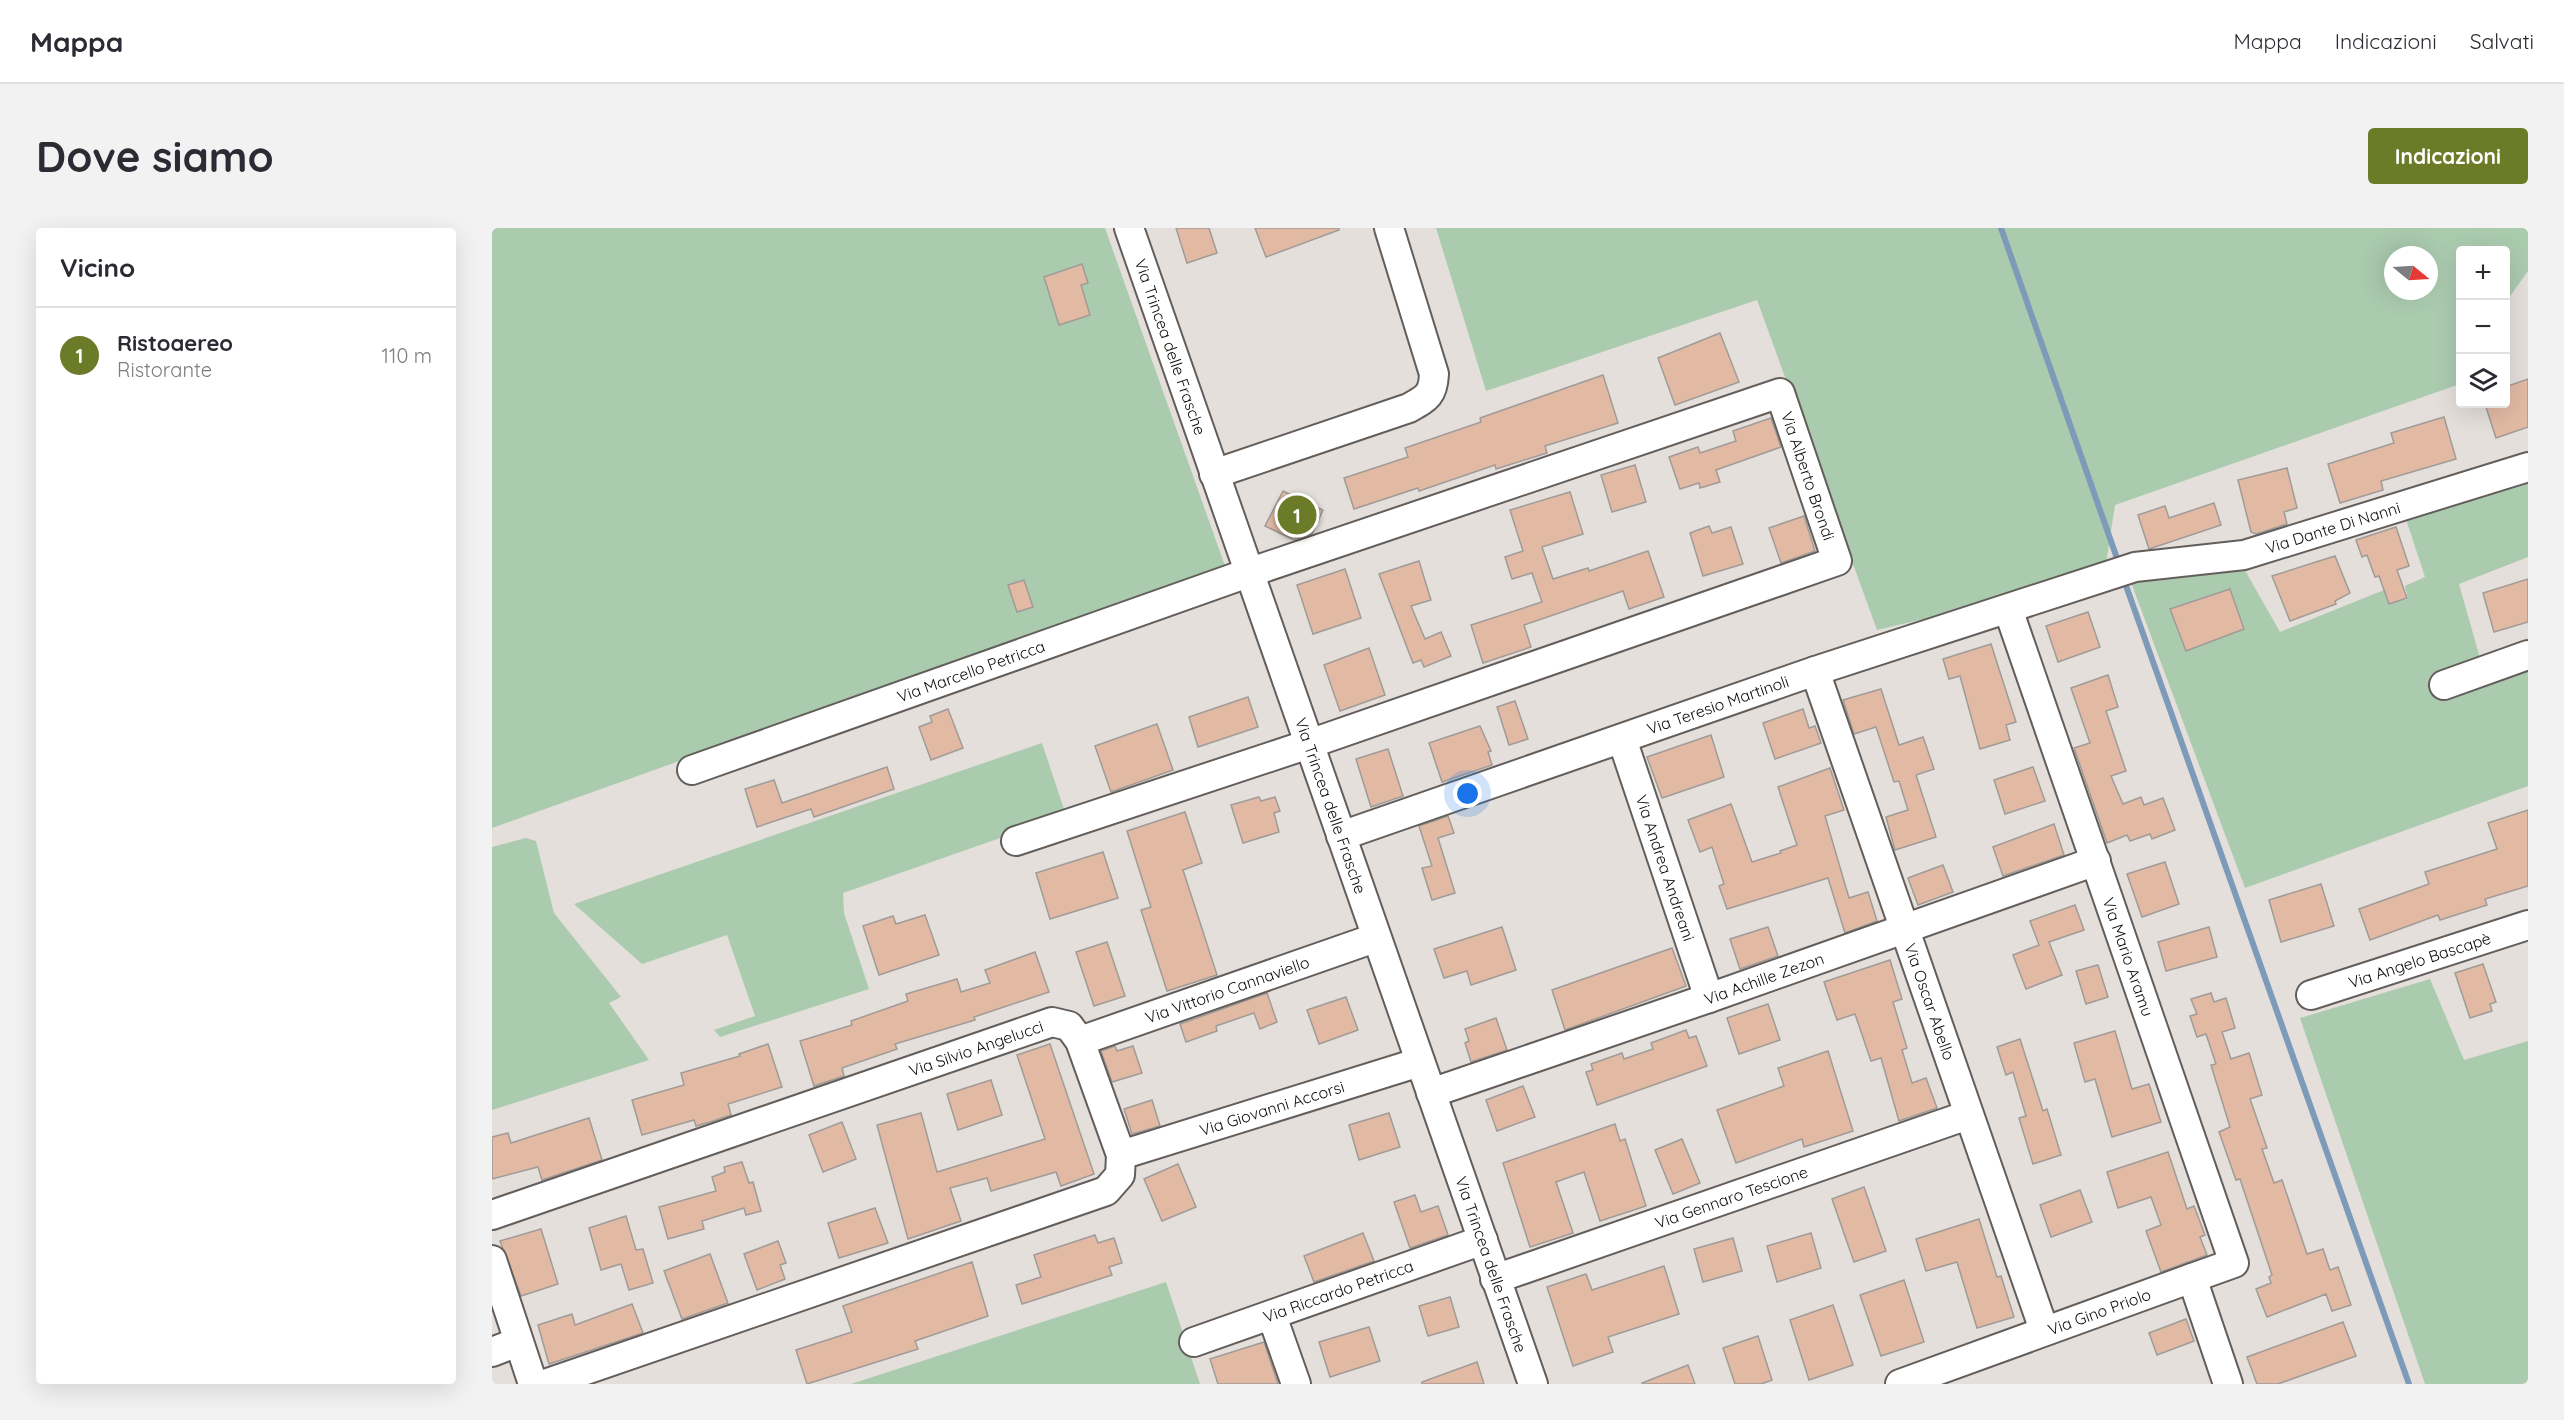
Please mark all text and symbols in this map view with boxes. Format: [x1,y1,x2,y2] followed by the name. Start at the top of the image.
[30,24,123,59] text: Mappa
[2233,28,2302,54] text: Mappa
[2335,28,2437,54] text: Indicazioni
[2470,28,2534,54] text: Salvati
[2368,128,2528,184] button: Indicazioni
[36,130,274,183] text: Dove siamo
[2384,246,2438,300] north arrow
[2456,246,2510,408] map controls
[2456,246,2510,300] button: +
[60,251,135,284] text: Vicino
[1131,256,1211,438] street label: Via Trincea delle Frasche
[2456,300,2510,354] button: −
[117,329,233,357] text: Ristoaereo
[76,343,83,368] text: 1
[382,343,432,368] text: 110 m
[2456,354,2510,408] button: layers
[117,357,212,382] text: Ristorante
[1777,409,1839,543] street label: Via Alberto Brondi
[1278,492,1316,538] pin: 1
[2263,497,2403,558] street label: Via Dante Di Nanni
[894,636,1048,707] street label: Via Marcello Petricca
[1644,671,1791,739] street label: Via Teresio Martinoli
[1291,715,1371,896] street label: Via Trincea delle Frasche
[1453,779,1482,808] your location
[1631,792,1699,944] street label: Via Andrea Andreani
[2098,895,2158,1019] street label: Via Mario Aramu
[2346,928,2493,992] street label: Via Angelo Bascapè
[1900,940,1959,1063] street label: Via Oscar Abello
[1701,948,1826,1009] street label: Via Achille Zezon
[1143,952,1312,1027] street label: Via Vittorio Cannaviello
[906,1016,1046,1081] street label: Via Silvio Angelucci
[1197,1076,1347,1140] street label: Via Giovanni Accorsi
[1652,1161,1810,1233] street label: Via Gennaro Tescione
[1451,1174,1531,1355] street label: Via Trincea delle Frasche
[1260,1255,1416,1327] street label: Via Riccardo Petricca
[2045,1284,2153,1339] street label: Via Gino Priolo

